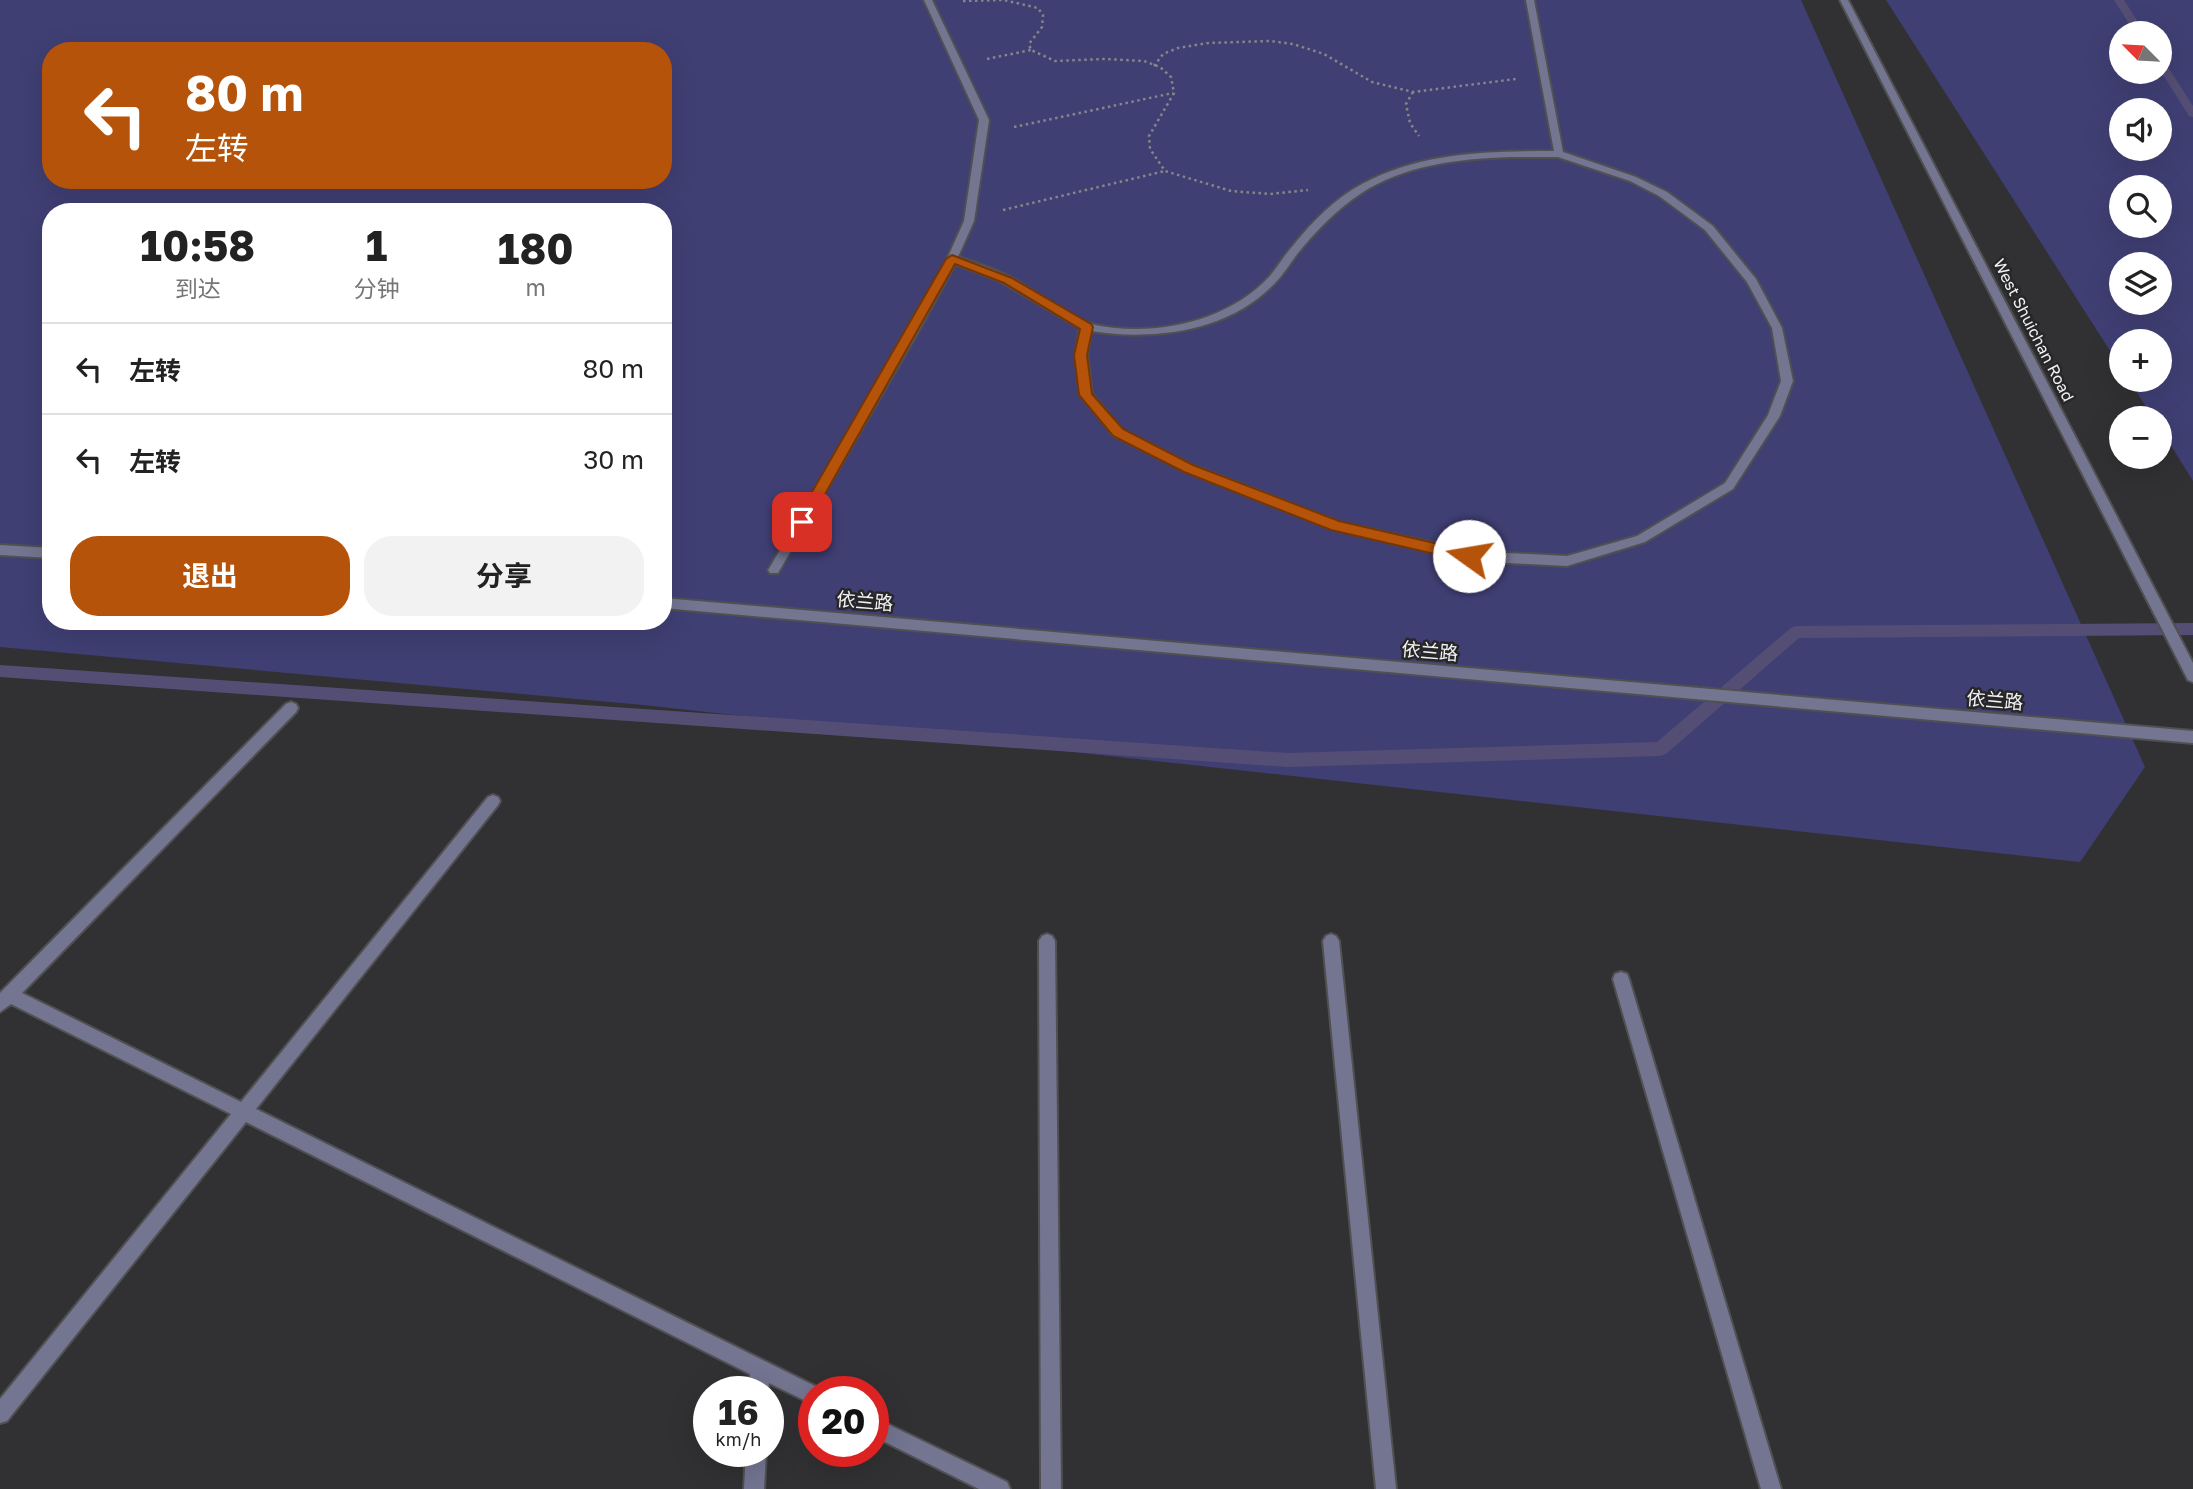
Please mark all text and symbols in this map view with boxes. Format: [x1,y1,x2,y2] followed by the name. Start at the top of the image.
[2109,21,2172,84] north arrow
[2109,21,2172,469] map controls
[185,63,303,122] text: 80 m
[70,70,161,161] icon: left
[2109,98,2172,161] button: sound
[185,129,249,167] text: 左转
[2109,175,2172,238] button: search
[140,220,255,270] text: 10:58
[366,220,387,270] text: 1
[498,223,574,273] text: 180
[2109,252,2172,315] button: layers
[1989,255,2079,405] street label: West Shuichan Road
[526,273,546,301] text: m
[175,274,221,302] text: 到达
[354,274,400,302] text: 分钟
[2109,329,2172,392] button: +
[70,350,108,388] icon: left
[583,353,644,384] text: 80 m
[129,355,181,386] text: 左转
[2109,406,2172,469] button: −
[70,441,108,479] icon: left
[583,444,644,475] text: 30 m
[129,446,181,477] text: 左转
[772,492,832,552] pin
[783,503,821,541] icon: arrive
[1432,519,1506,593] position arrow
[70,536,350,616] button: 退出
[364,536,644,616] button: 分享
[836,587,894,614] street label: 依兰路
[1401,637,1459,664] street label: 依兰路
[1966,686,2024,713] street label: 依兰路
[798,1376,889,1467] speed limit sign: 20
[718,1391,759,1433] text: 16
[716,1428,761,1450] text: km/h

